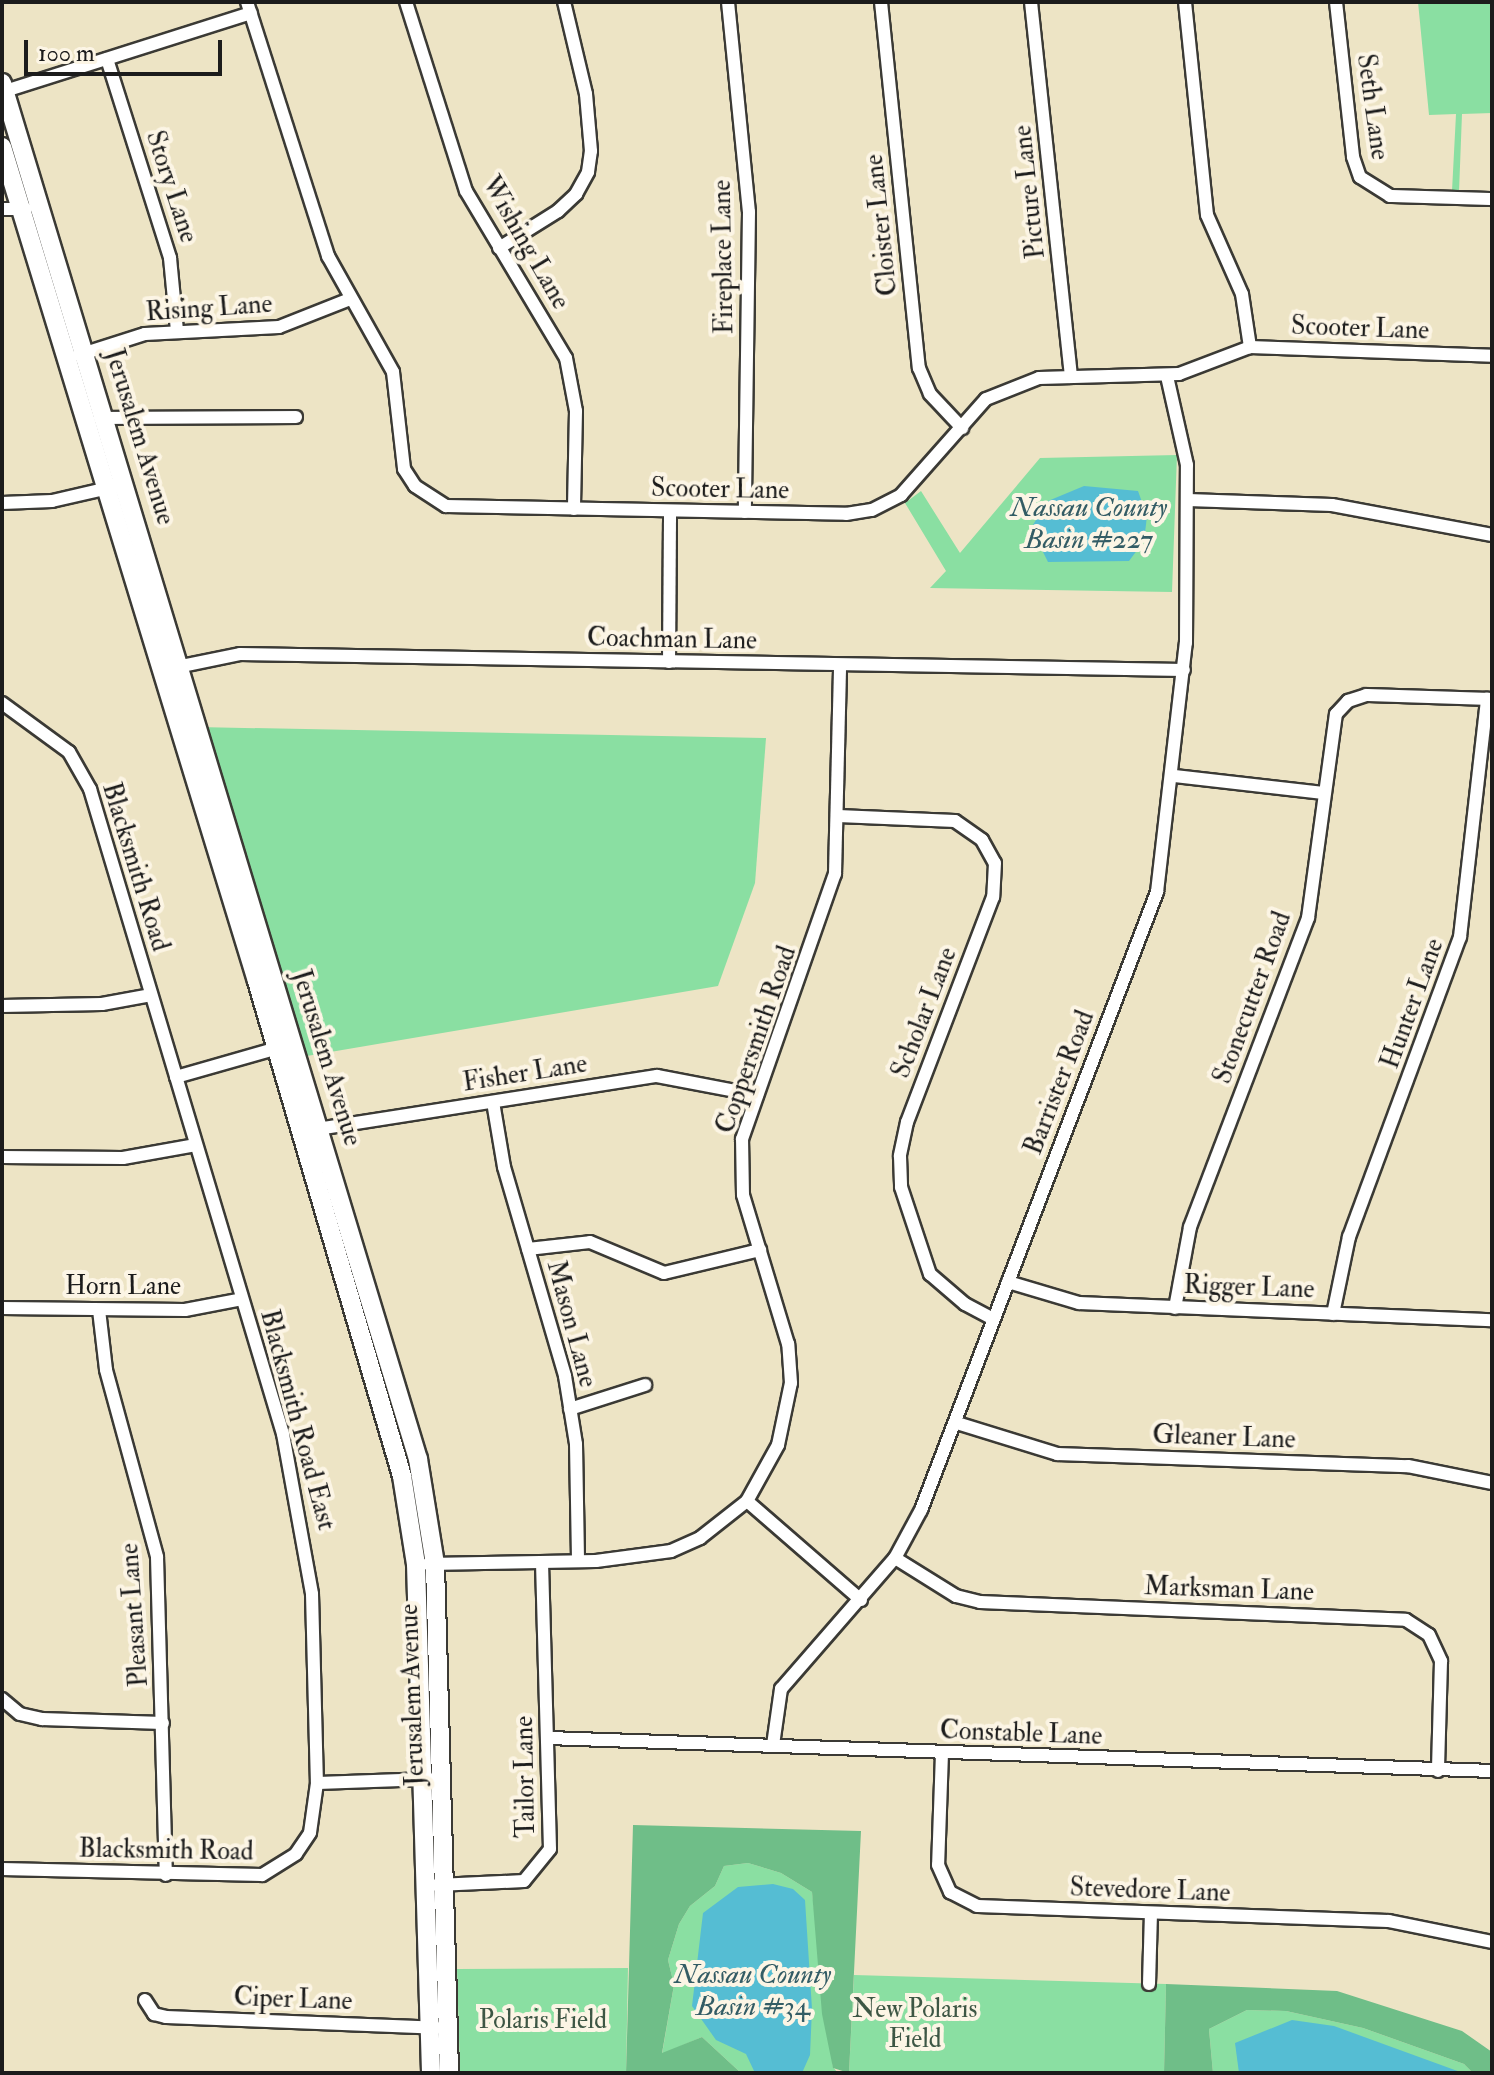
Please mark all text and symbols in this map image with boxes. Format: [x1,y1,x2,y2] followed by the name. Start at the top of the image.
[28,24,226,74] scale bar
[38,38,95,69] text: 100 m
[1349,52,1395,162] street label: Seth Lane
[1007,124,1053,260] street label: Picture Lane
[138,127,204,247] street label: Story Lane
[859,153,905,297] street label: Cloister Lane
[474,171,576,315] street label: Wishing Lane
[707,180,741,334] street label: Fireplace Lane
[145,289,273,329] street label: Rising Lane
[1290,311,1430,347] street label: Scooter Lane
[97,345,181,529] street label: Jerusalem Avenue
[651,473,789,507] street label: Scooter Lane
[1011,491,1167,557] water label: Nassau County Basin #227
[587,623,757,657] street label: Coachman Lane
[95,779,175,955] street label: Blacksmith Road
[1207,908,1299,1088] street label: Stonecutter Road
[1375,935,1451,1073] street label: Hunter Lane
[710,942,804,1138] street label: Coppersmith Road
[886,943,964,1083] street label: Scholar Lane
[284,966,368,1150] street label: Jerusalem Avenue
[1018,1007,1102,1159] street label: Barrister Road
[461,1049,589,1099] street label: Fisher Lane
[539,1257,603,1391] street label: Mason Lane
[1183,1270,1315,1306] street label: Rigger Lane
[65,1271,181,1303] street label: Horn Lane
[253,1306,341,1534] street label: Blacksmith Road East
[1152,1420,1296,1456] street label: Gleaner Lane
[114,1542,156,1688] street label: Pleasant Lane
[1144,1571,1314,1609] street label: Marksman Lane
[394,1603,432,1787] street label: Jerusalem Avenue
[509,1716,543,1838] street label: Tailor Lane
[939,1716,1103,1752] street label: Constable Lane
[78,1834,254,1868] street label: Blacksmith Road
[1069,1873,1231,1909] street label: Stevedore Lane
[675,1958,831,2024] water label: Nassau County Basin #34
[233,1982,353,2018] street label: Ciper Lane
[853,1994,977,2056] park label: New Polaris Field
[479,2005,607,2037] park label: Polaris Field

